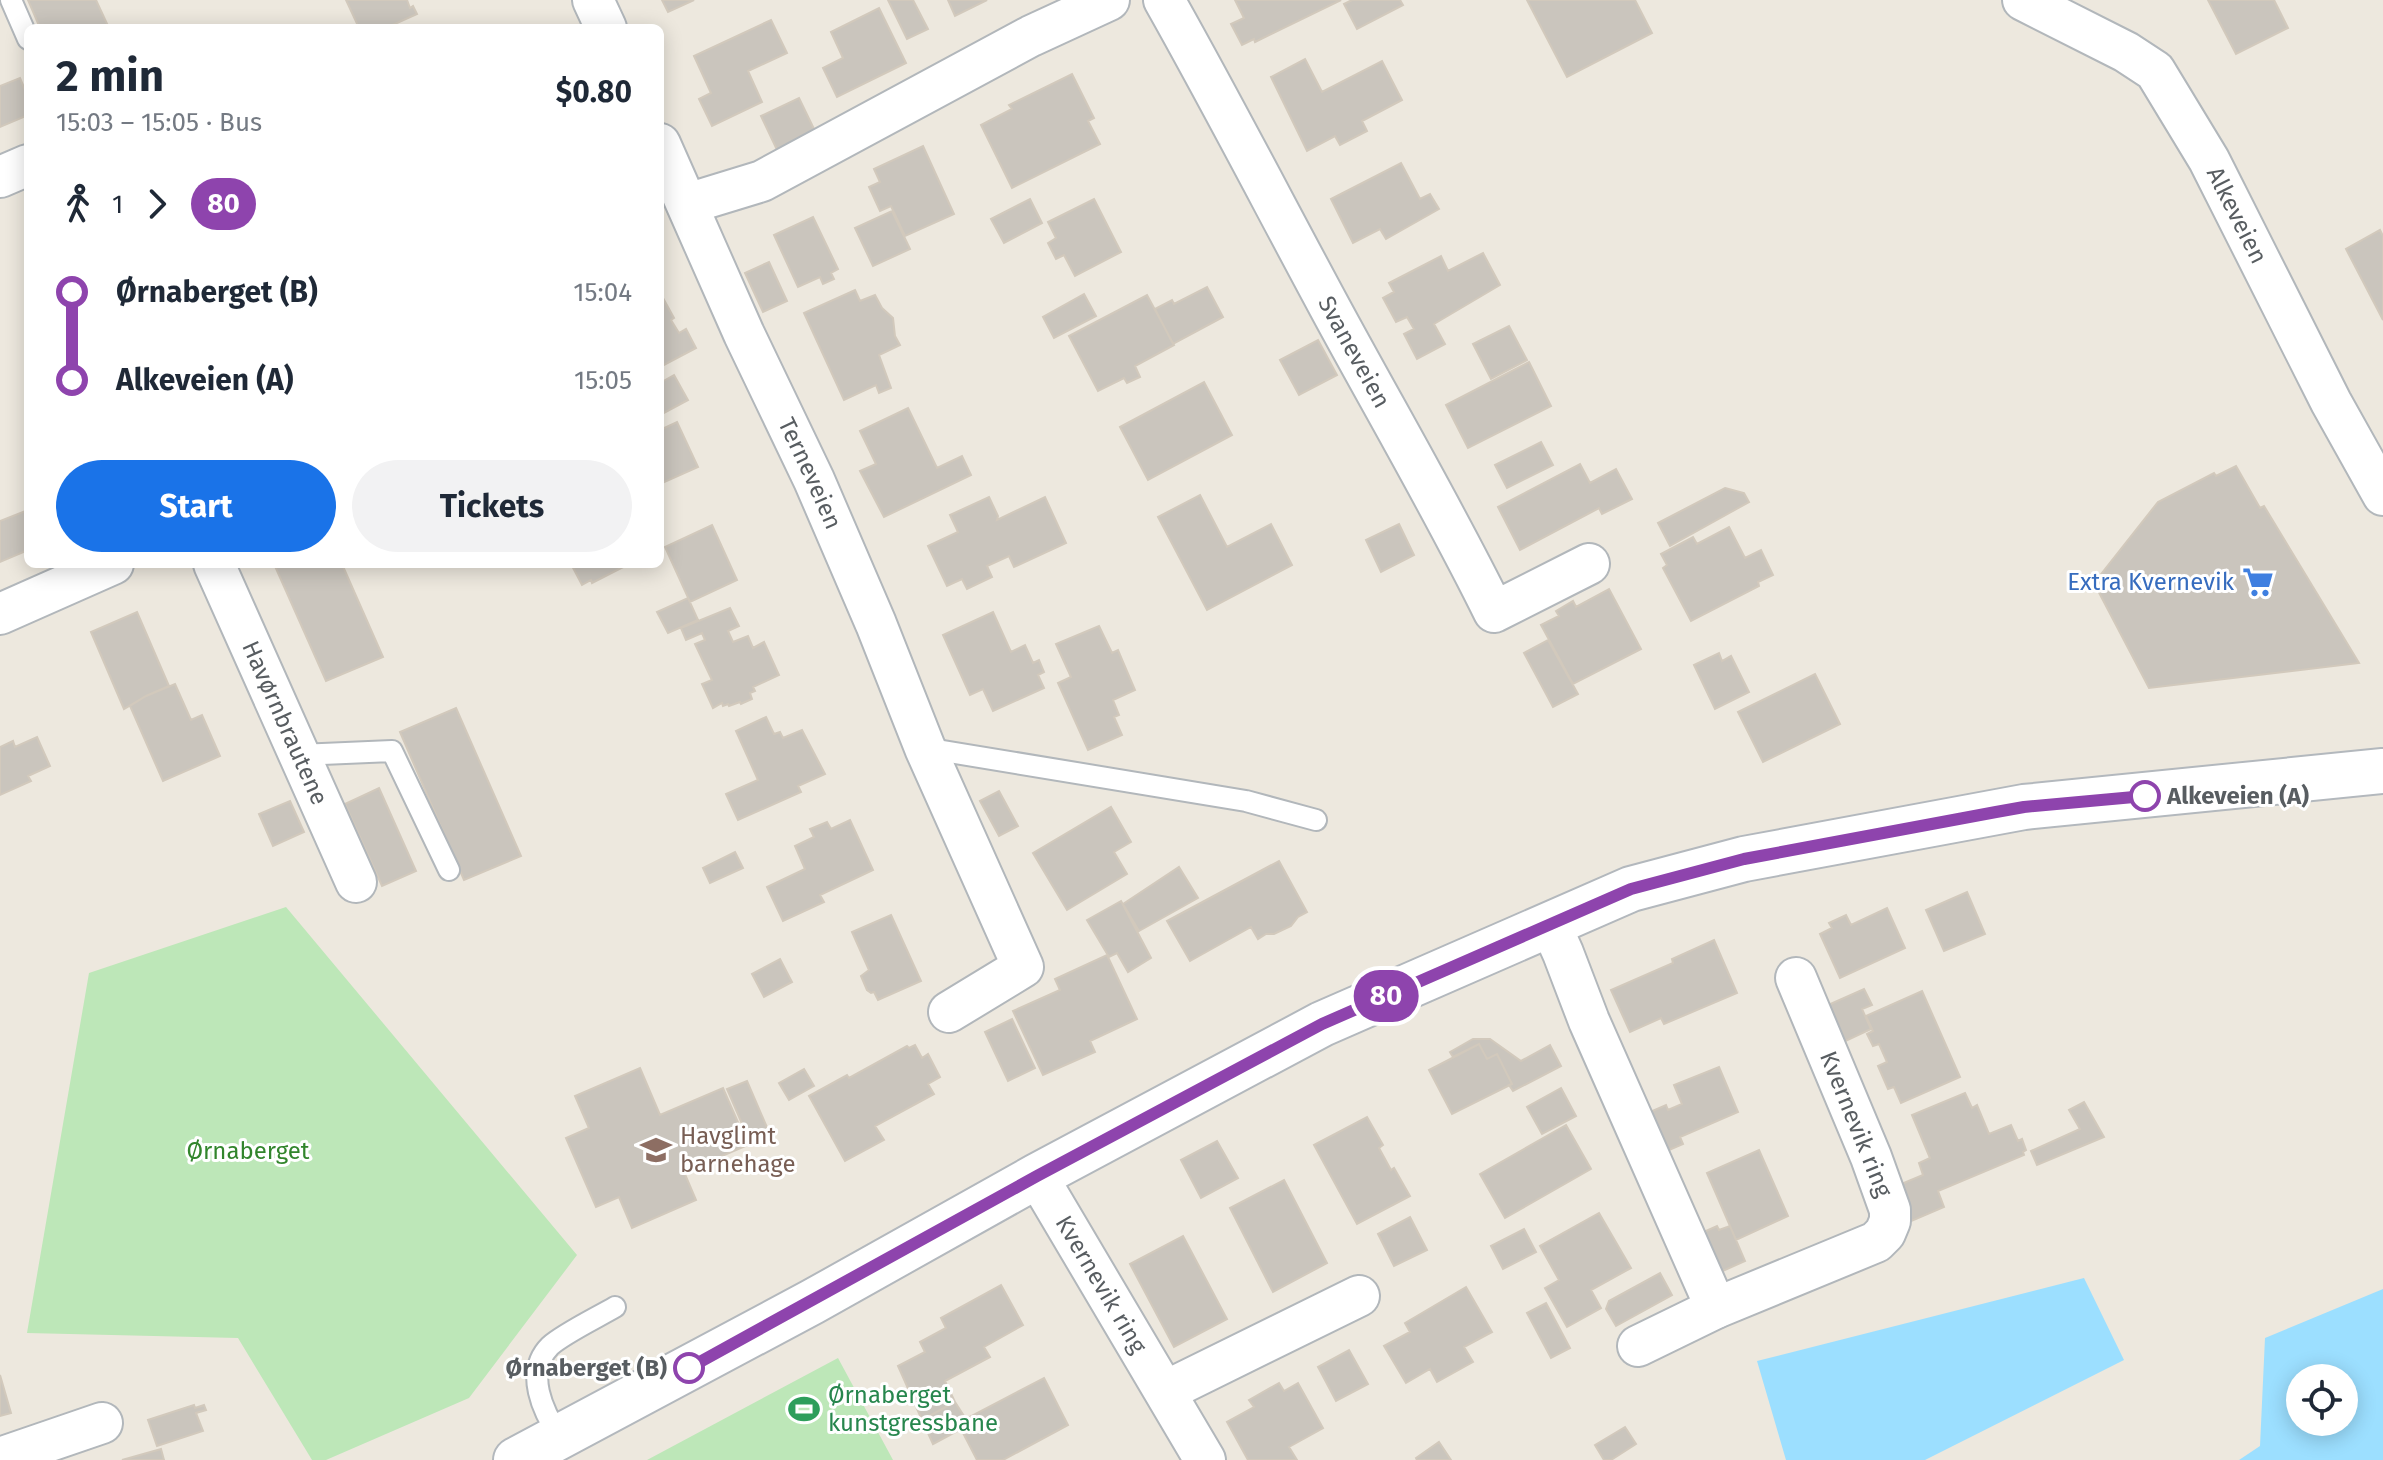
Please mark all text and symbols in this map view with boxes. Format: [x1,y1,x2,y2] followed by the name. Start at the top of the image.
[56,50,164,103] text: 2 min
[556,74,632,110] text: $0.80
[56,107,262,138] text: 15:03 – 15:05 · Bus
[2201,162,2273,268] street label: Alkeveien
[56,182,100,226] icon: walk
[135,182,179,226] icon: forward
[207,187,240,220] text: 80
[112,189,123,220] text: 1
[116,274,318,310] text: Ørnaberget (B)
[573,277,632,308] text: 15:04
[1312,291,1396,413] street label: Svaneveien
[116,362,293,398] text: Alkeveien (A)
[574,365,632,396] text: 15:05
[772,413,847,533] street label: Terneveien
[56,460,336,552] button: Start
[352,460,632,552] button: Tickets
[2241,565,2275,599] supermarket icon: Extra Kvernevik
[2067,568,2235,596] place label: Extra Kvernevik
[236,637,334,809] street label: Havørnbrautene
[2130,781,2160,811] marker: Alkeveien (A)
[2166,782,2309,810] place label: Alkeveien (A)
[1350,970,1422,1022] line badge: 80
[1370,979,1402,1012] text: 80
[1814,1047,1898,1201] street label: Kvernevik ring
[680,1122,796,1178] place label: Havglimt barnehage
[639,1133,673,1167] school or university icon: Havglimt barnehage
[186,1137,310,1165] park label: Ørnaberget
[1050,1211,1153,1359] street label: Kvernevik ring
[674,1353,704,1383] marker: Ørnaberget (B)
[506,1354,667,1382] place label: Ørnaberget (B)
[2286,1364,2358,1436] map controls
[2286,1364,2358,1436] button: locate
[828,1381,998,1437] place label: Ørnaberget kunstgressbane
[787,1392,821,1426] sports icon: Ørnaberget kunstgressbane

